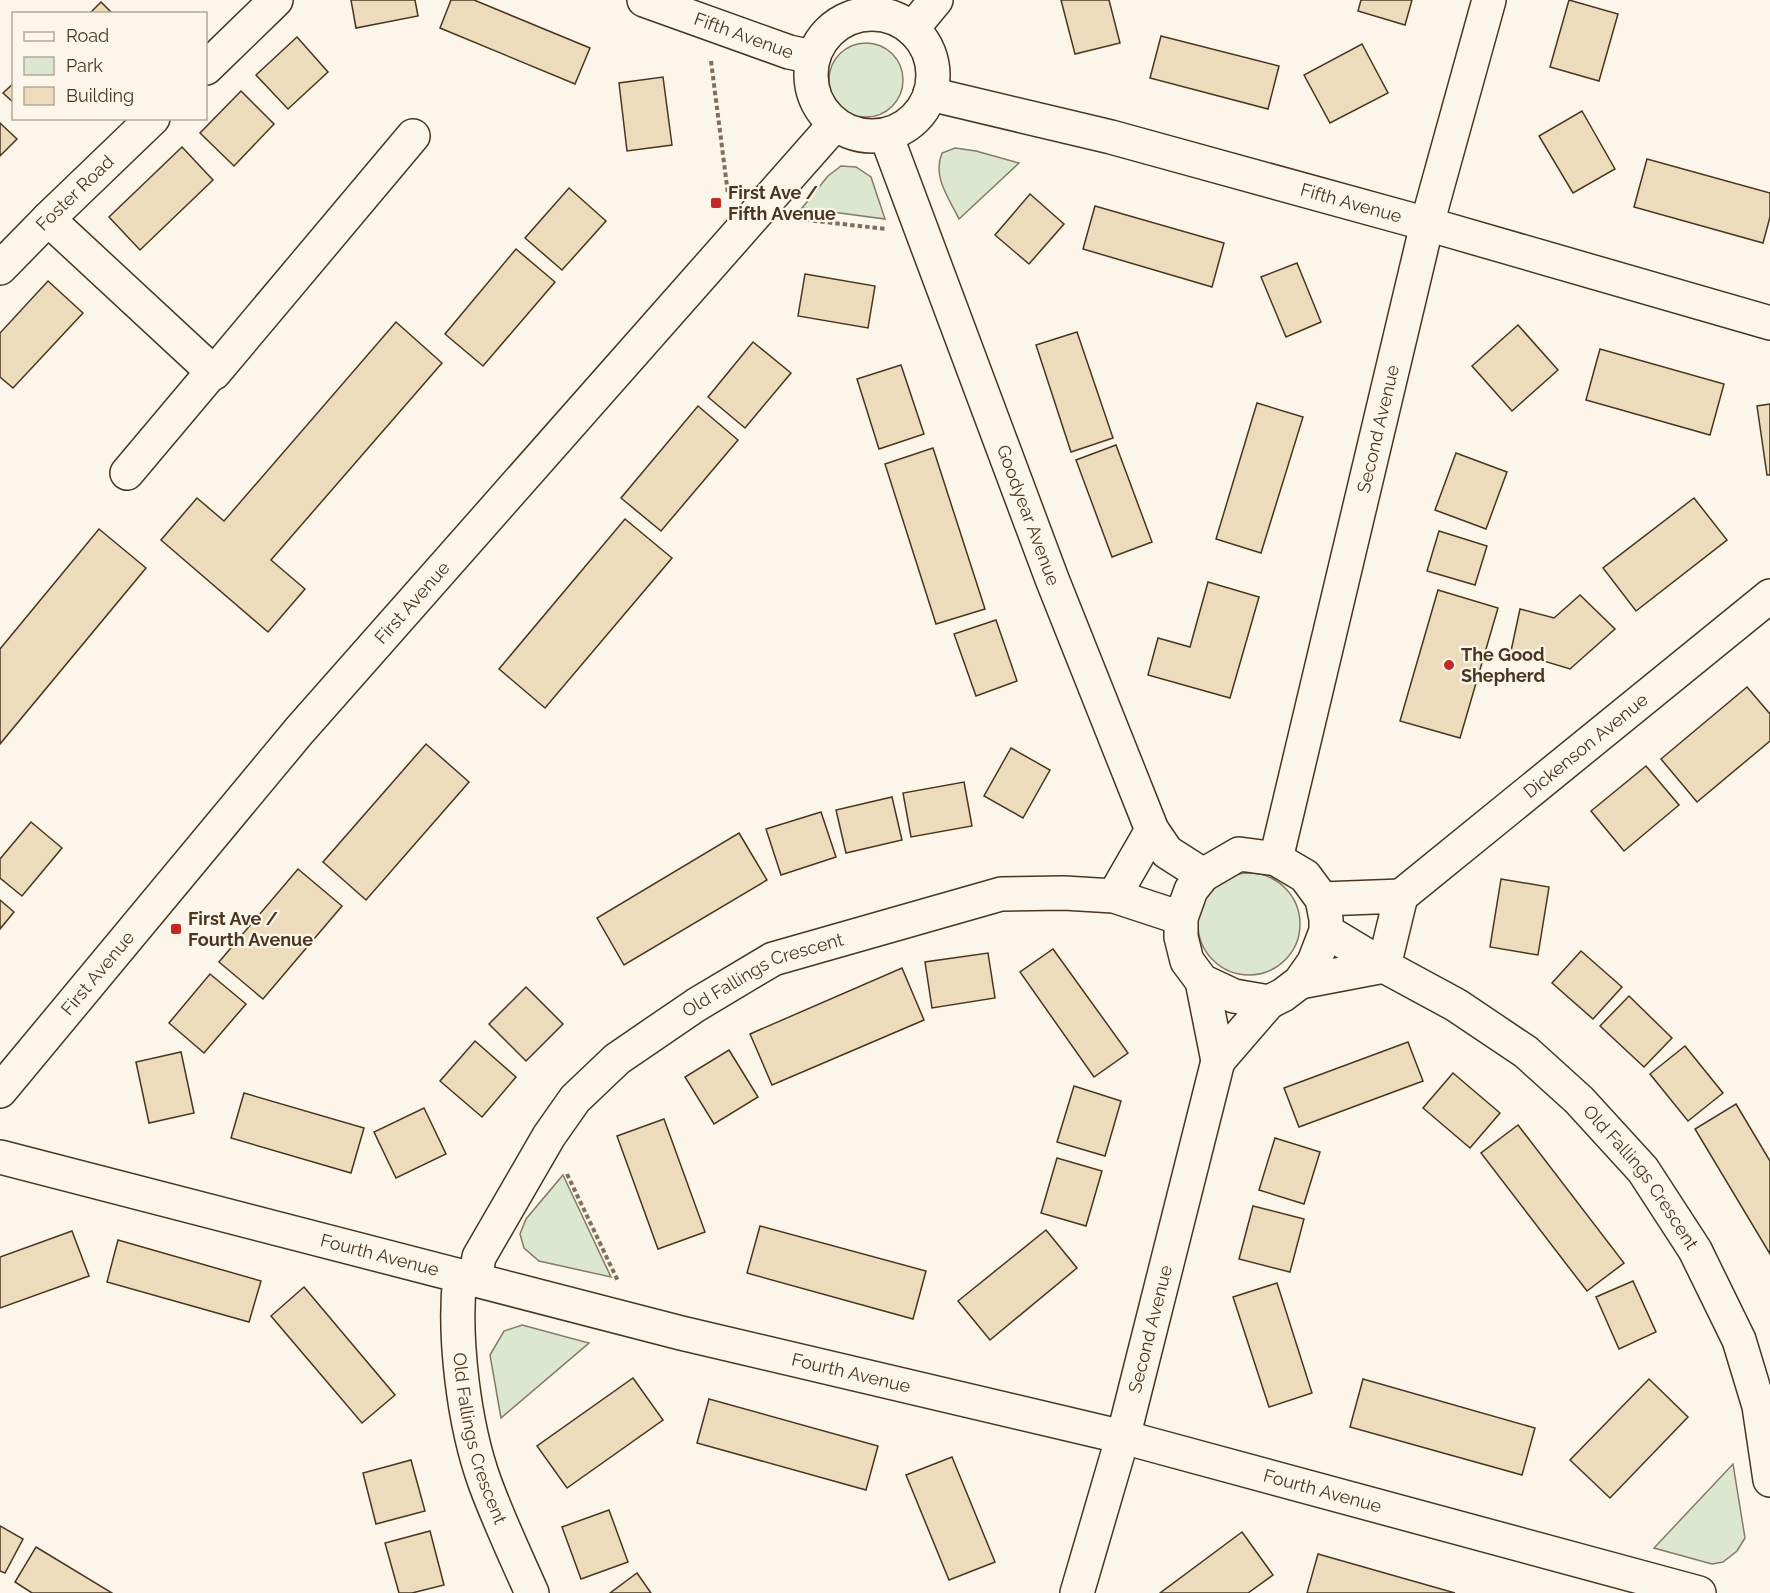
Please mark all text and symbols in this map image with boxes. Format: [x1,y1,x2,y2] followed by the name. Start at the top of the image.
[691,8,797,63] street label: Fifth Avenue
[12,12,207,120] legend
[66,25,109,46] text: Road
[66,55,103,76] text: Park
[66,85,134,106] text: Building
[31,151,118,235] street label: Foster Road
[1298,179,1405,227] street label: Fifth Avenue
[728,182,836,224] place label: First Ave / Fifth Avenue
[709,196,723,210] marker: First Ave / Fifth Avenue
[1352,362,1403,495] street label: Second Avenue
[993,442,1065,589] street label: Goodyear Avenue
[370,557,454,648] street label: First Avenue
[1461,644,1545,686] place label: The Good Shepherd
[1442,658,1456,672] marker: The Good Shepherd
[1519,688,1652,802] street label: Dickenson Avenue
[188,908,313,950] place label: First Ave / Fourth Avenue
[169,922,183,936] marker: First Ave / Fourth Avenue
[56,926,139,1019] street label: First Avenue
[678,929,846,1021] street label: Old Fallings Crescent
[1579,1101,1703,1253] street label: Old Fallings Crescent
[318,1229,442,1280] street label: Fourth Avenue
[1124,1262,1176,1395] street label: Second Avenue
[790,1348,913,1397] street label: Fourth Avenue
[449,1352,511,1527] street label: Old Fallings Crescent
[1261,1464,1384,1517] street label: Fourth Avenue

